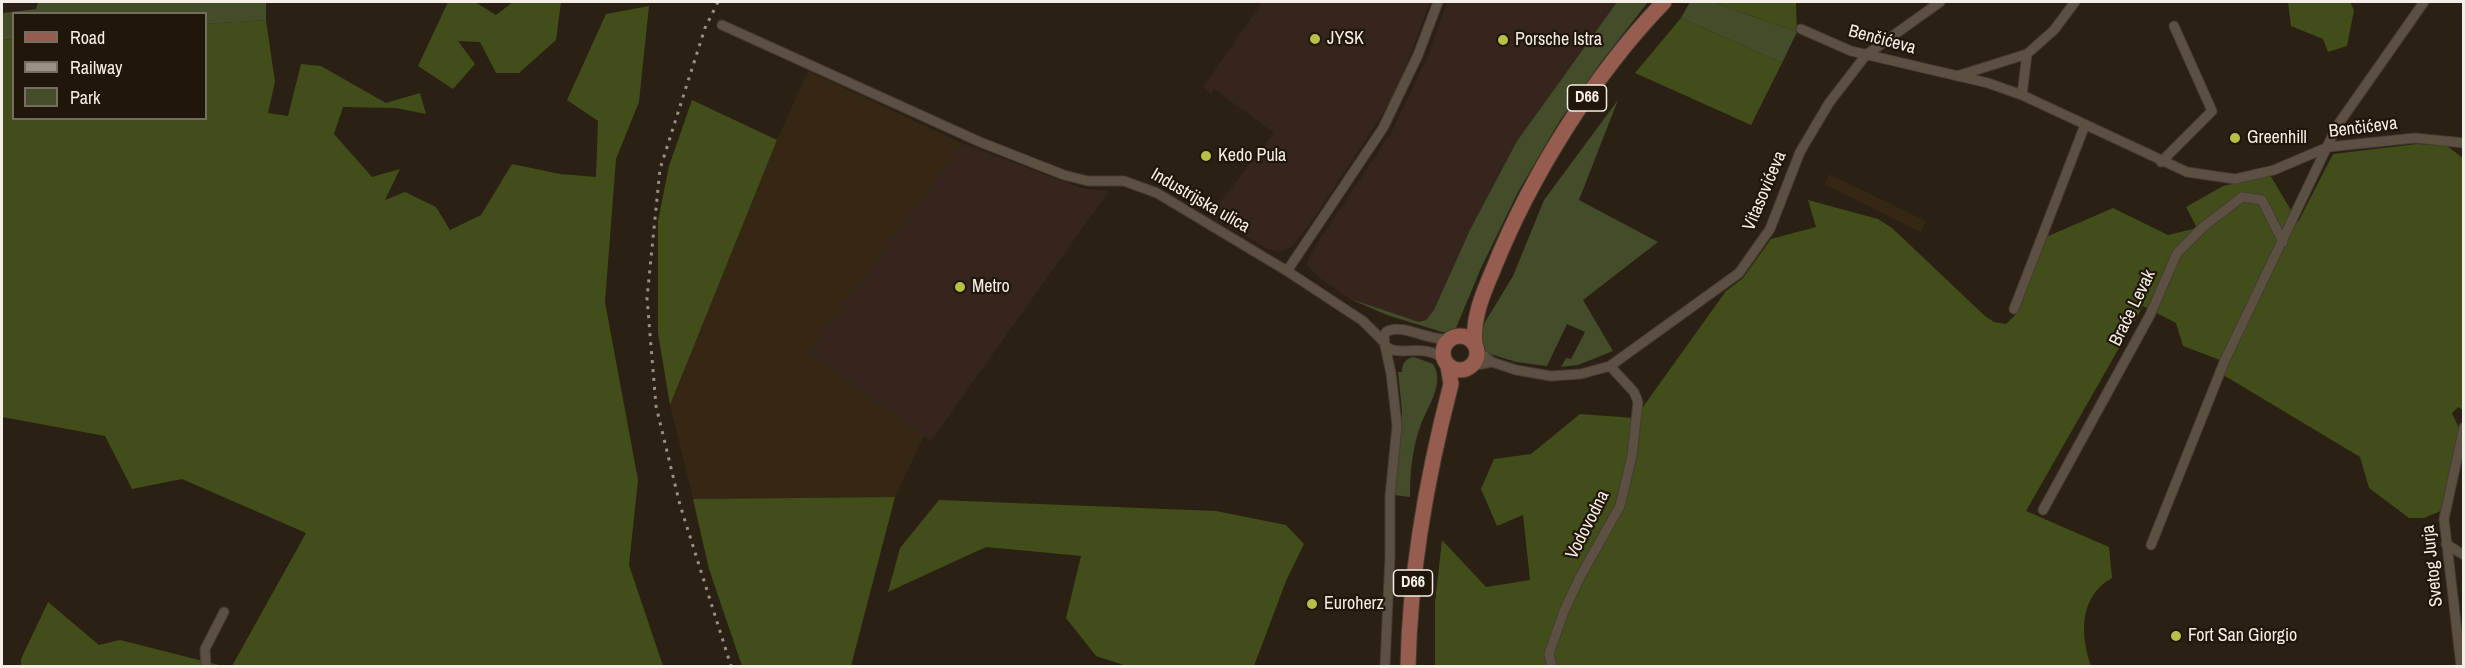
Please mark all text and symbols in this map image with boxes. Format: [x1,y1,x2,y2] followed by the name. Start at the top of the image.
[12,12,207,120] legend
[1846,21,1918,59] street label: Benčićeva
[70,25,105,50] text: Road
[1327,28,1364,50] place label: JYSK
[1515,29,1602,51] place label: Porsche Istra
[1308,32,1322,46] marker: JYSK
[1496,33,1510,47] marker: Porsche Istra
[70,55,123,80] text: Railway
[70,85,100,110] text: Park
[1568,85,1606,111] road number: D66
[2327,113,2399,143] street label: Benčićeva
[2247,127,2307,149] place label: Greenhill
[2228,131,2242,145] marker: Greenhill
[1218,145,1286,167] place label: Kedo Pula
[1739,148,1791,234] street label: Vitasovićeva
[1199,149,1213,163] marker: Kedo Pula
[1147,164,1253,238] street label: Industrijska ulica
[2105,266,2161,350] street label: Braće Levak
[972,276,1010,298] place label: Metro
[953,280,967,294] marker: Metro
[1562,487,1614,563] street label: Vodovodna
[2418,524,2448,608] street label: Svetog Jurja
[1394,570,1432,596] road number: D66
[1324,593,1384,615] place label: Euroherz
[1305,597,1319,611] marker: Euroherz
[2188,625,2297,647] place label: Fort San Giorgio
[2169,629,2183,643] marker: Fort San Giorgio

